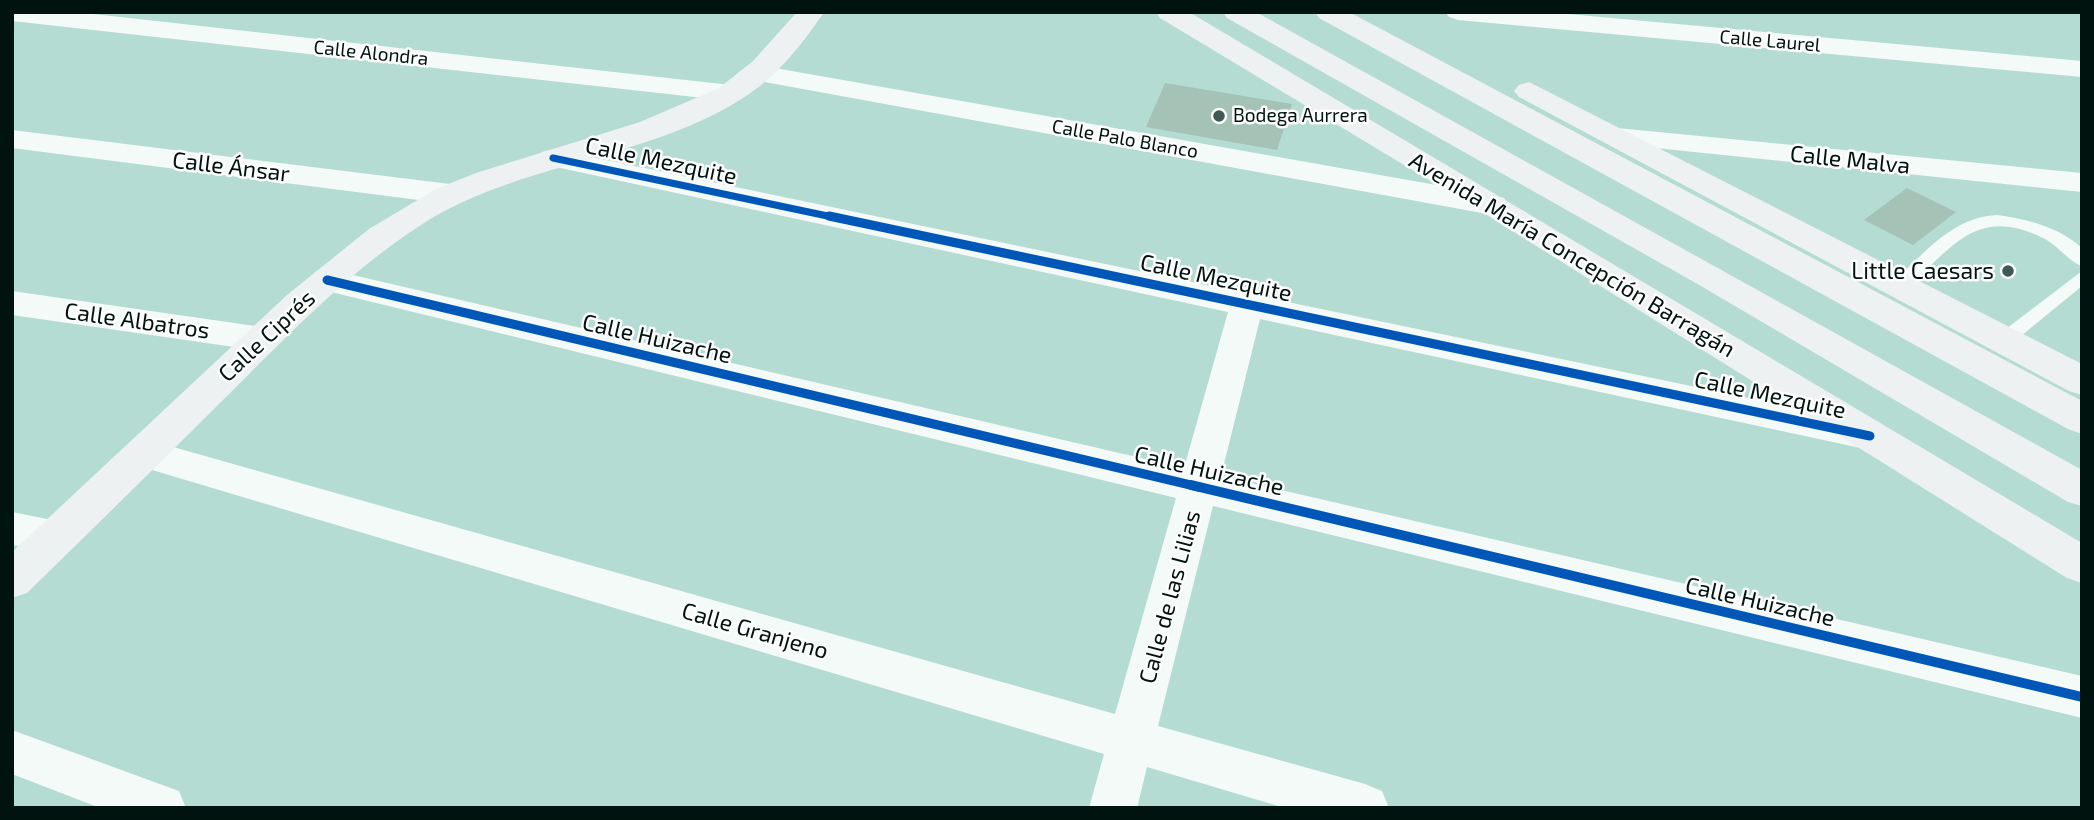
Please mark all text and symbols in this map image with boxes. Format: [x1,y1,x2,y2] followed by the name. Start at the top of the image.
[1719,25,1821,57] street label: Calle Laurel
[313,36,429,70] street label: Calle Alondra
[1233,105,1368,127] place label: Bodega Aurrera
[1211,108,1227,124] marker: Bodega Aurrera
[1050,115,1200,163] street label: Calle Palo Blanco
[583,131,739,191] street label: Calle Mezquite
[1789,140,1911,180] street label: Calle Malva
[171,146,291,188] street label: Calle Ánsar
[1404,147,1740,363] street label: Avenida María Concepción Barragán
[1138,248,1294,308] street label: Calle Mezquite
[1851,257,1994,285] place label: Little Caesars
[2000,263,2016,279] marker: Little Caesars
[213,284,321,388] street label: Calle Ciprés
[63,297,211,345] street label: Calle Albatros
[580,308,734,370] street label: Calle Huizache
[1692,365,1848,425] street label: Calle Mezquite
[1132,440,1286,502] street label: Calle Huizache
[1134,507,1206,687] street label: Calle de las Lilias
[1683,571,1837,633] street label: Calle Huizache
[679,597,831,665] street label: Calle Granjeno

